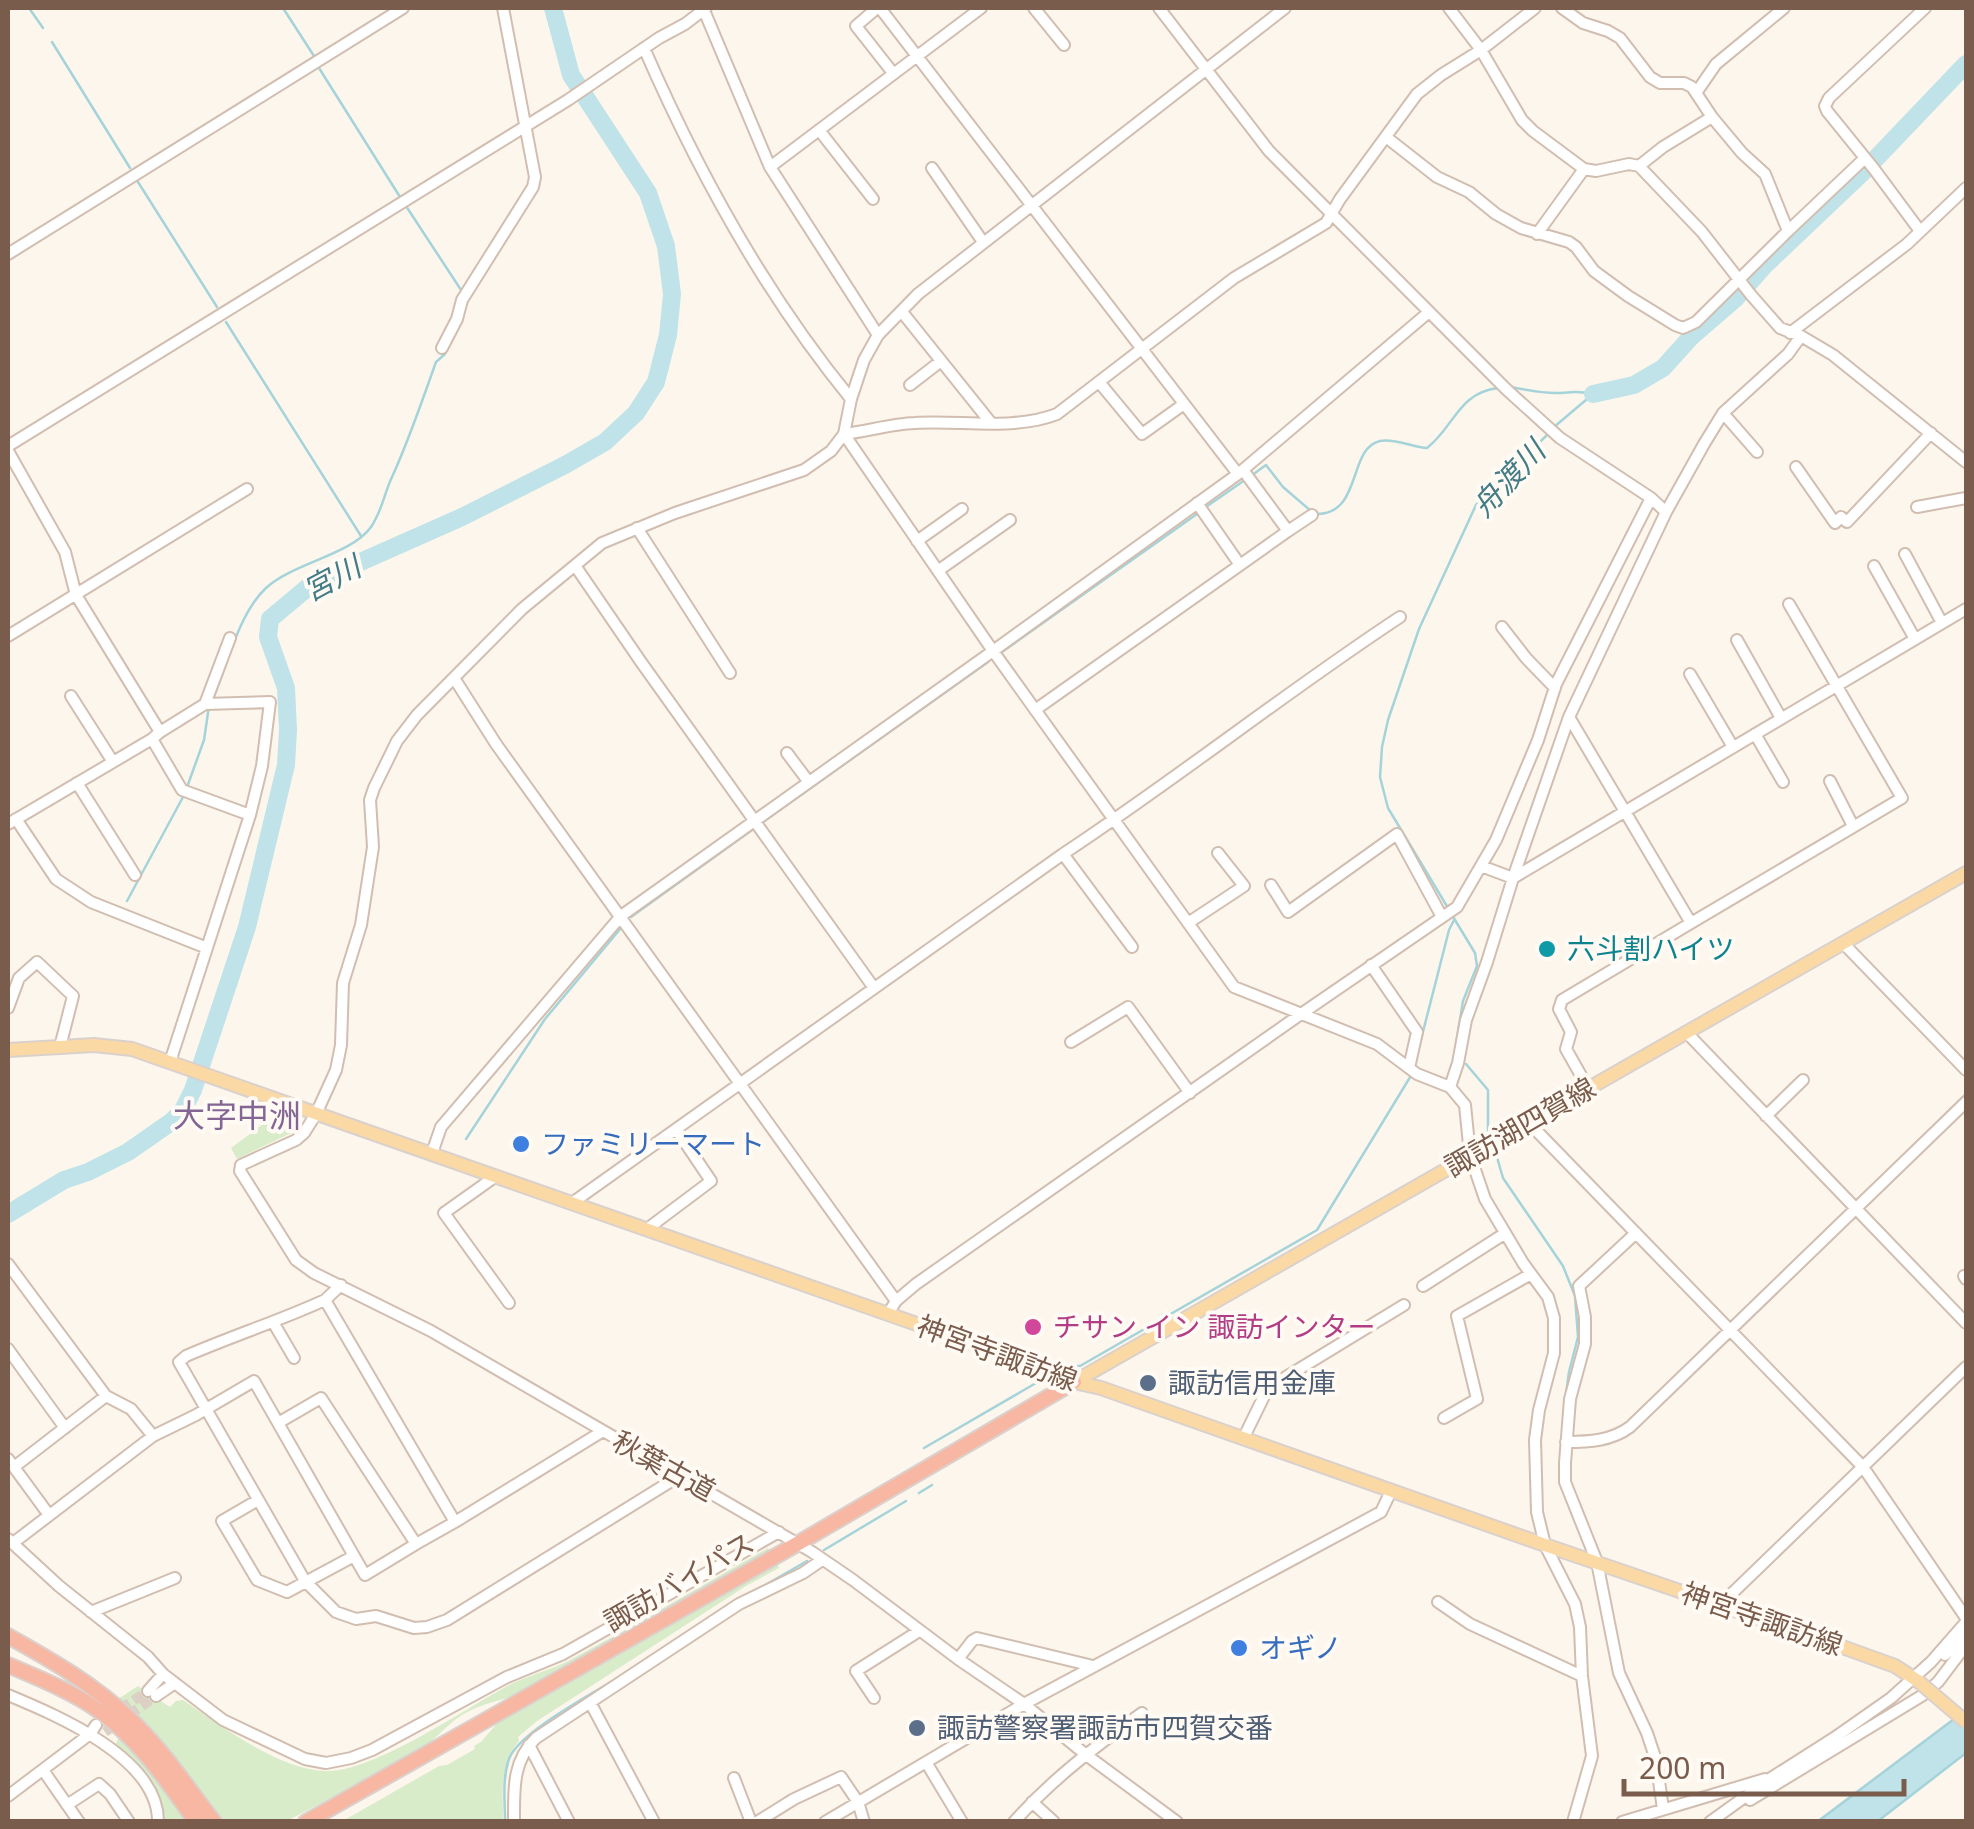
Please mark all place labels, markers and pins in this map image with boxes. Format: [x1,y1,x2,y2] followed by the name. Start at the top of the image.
[1567,929,1734,967] place label: 六斗割ハイツ
[1536,938,1558,960] marker: 六斗割ハイツ
[541,1124,765,1162] place label: ファミリーマート
[510,1133,532,1155] marker: ファミリーマート
[1053,1307,1376,1345] place label: チサン イン 諏訪インター
[1022,1316,1044,1338] marker: チサン イン 諏訪インター
[1168,1363,1336,1401] place label: 諏訪信用金庫
[1137,1372,1159,1394] marker: 諏訪信用金庫
[1259,1628,1342,1666] place label: オギノ
[1228,1637,1250,1659] marker: オギノ
[937,1708,1273,1746] place label: 諏訪警察署諏訪市四賀交番
[906,1717,928,1739] marker: 諏訪警察署諏訪市四賀交番

